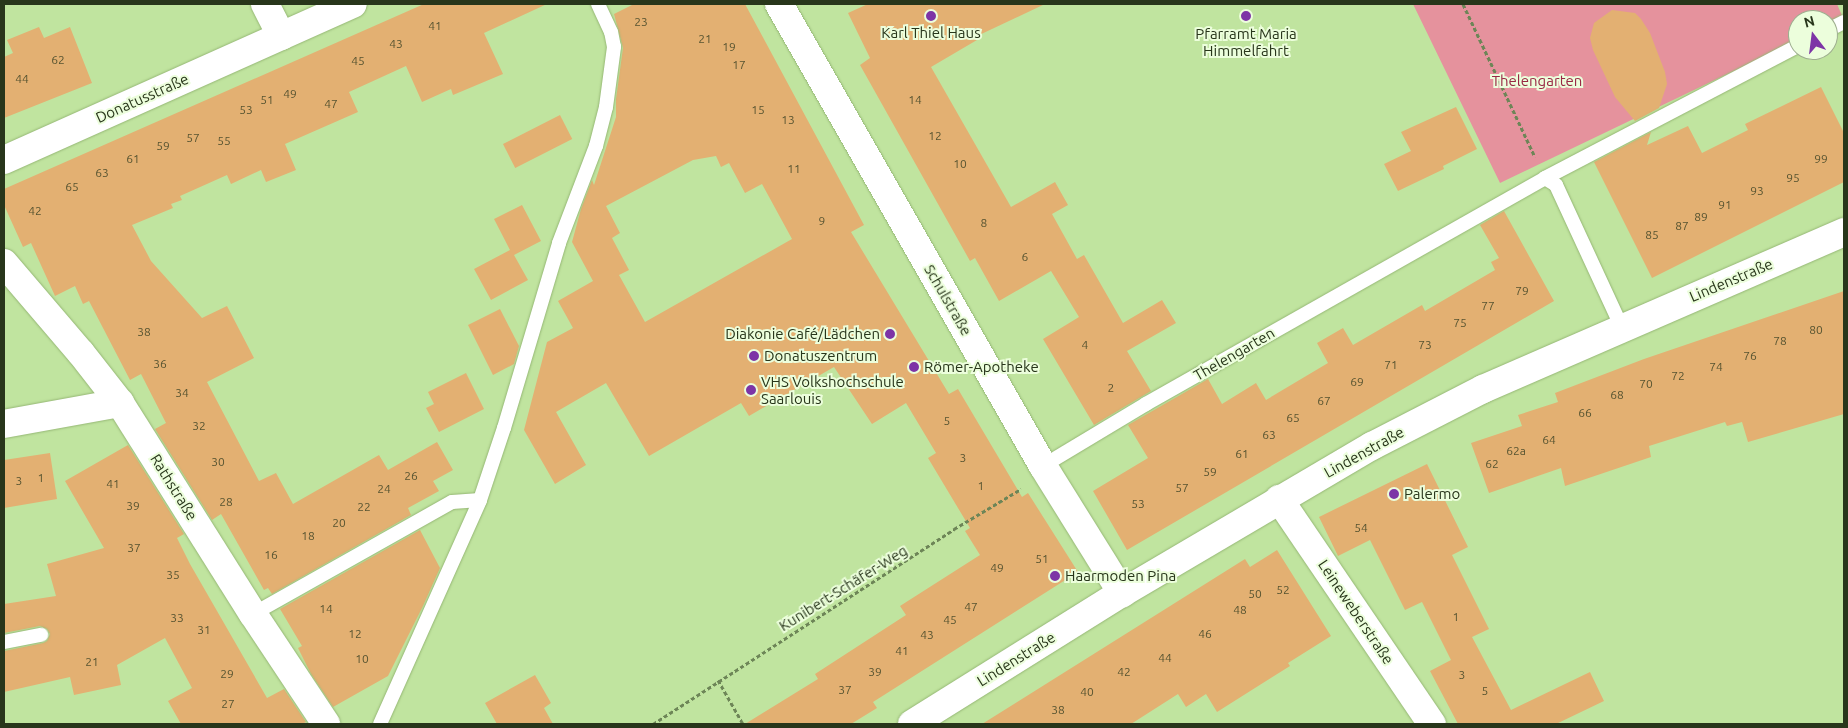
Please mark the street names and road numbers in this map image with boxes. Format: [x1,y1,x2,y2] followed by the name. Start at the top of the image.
[93,69,191,127] street label: Donatusstraße
[1687,254,1775,306] street label: Lindenstraße
[920,261,976,339] street label: Schulstraße
[1190,324,1278,384] street label: Thelengarten
[1321,423,1407,481] street label: Lindenstraße
[147,451,201,523] street label: Rathstraße
[776,541,910,635] street label: Kunibert-Schäfer-Weg
[1314,556,1398,668] street label: Leineweberstraße
[974,628,1058,690] street label: Lindenstraße

